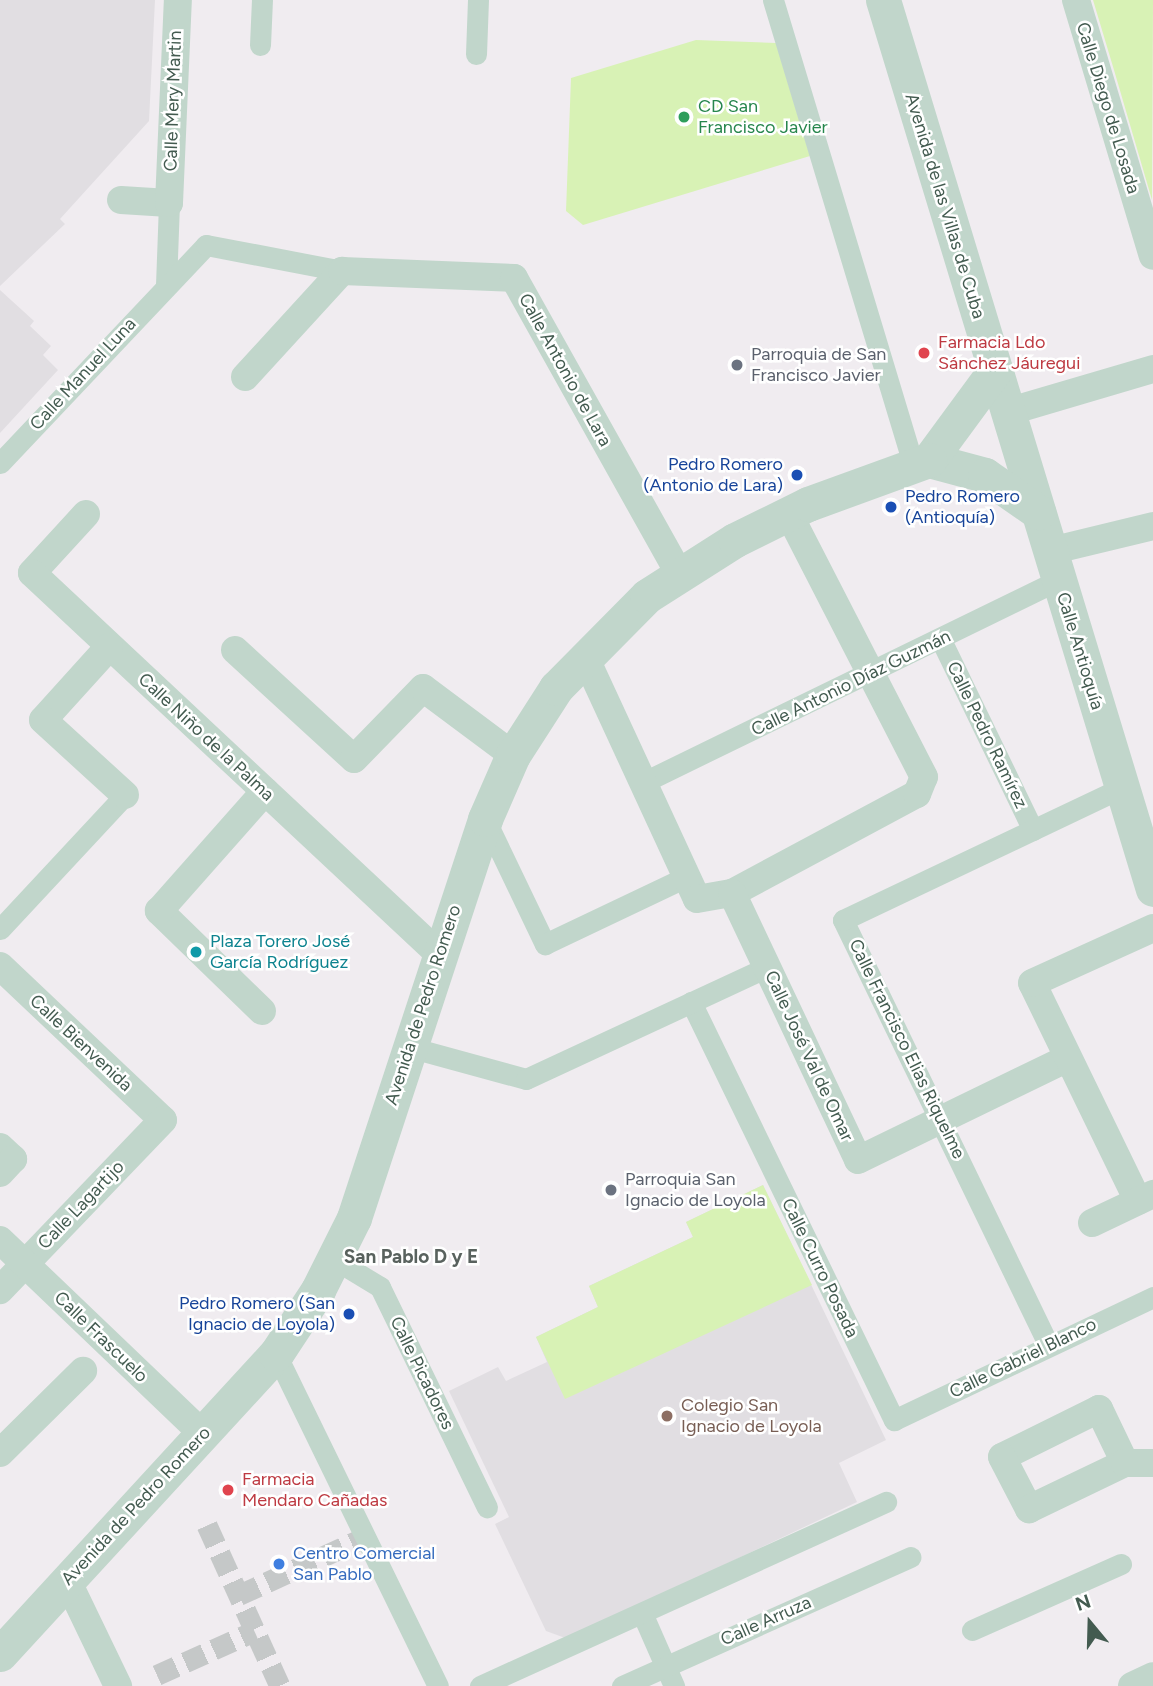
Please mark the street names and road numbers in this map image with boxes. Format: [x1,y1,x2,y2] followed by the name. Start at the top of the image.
[1072,20,1144,196] street label: Calle Diego de Losada
[160,30,186,172] street label: Calle Mery Martin
[900,91,990,321] street label: Avenida de las Villas de Cuba
[514,290,616,450] street label: Calle Antonio de Lara
[25,313,141,435] street label: Calle Manuel Luna
[1052,590,1108,712] street label: Calle Antioquía
[748,625,954,741] street label: Calle Antonio Díaz Guzmán
[942,658,1032,812] street label: Calle Pedro Ramírez
[134,669,278,805] street label: Calle Niño de la Palma
[380,902,466,1108] street label: Avenida de Pedro Romero
[844,936,970,1162] street label: Calle Francisco Elias Riquelme
[760,967,858,1145] street label: Calle José Val de Omar
[25,990,137,1096] street label: Calle Bienvenida
[33,1156,129,1254] street label: Calle Lagartijo
[777,1195,863,1341] street label: Calle Curro Posada
[50,1287,152,1387] street label: Calle Frascuelo
[385,1313,459,1433] street label: Calle Picadores
[946,1313,1100,1403] street label: Calle Gabriel Blanco
[57,1422,215,1590] street label: Avenida de Pedro Romero
[717,1591,815,1651] street label: Calle Arruza

